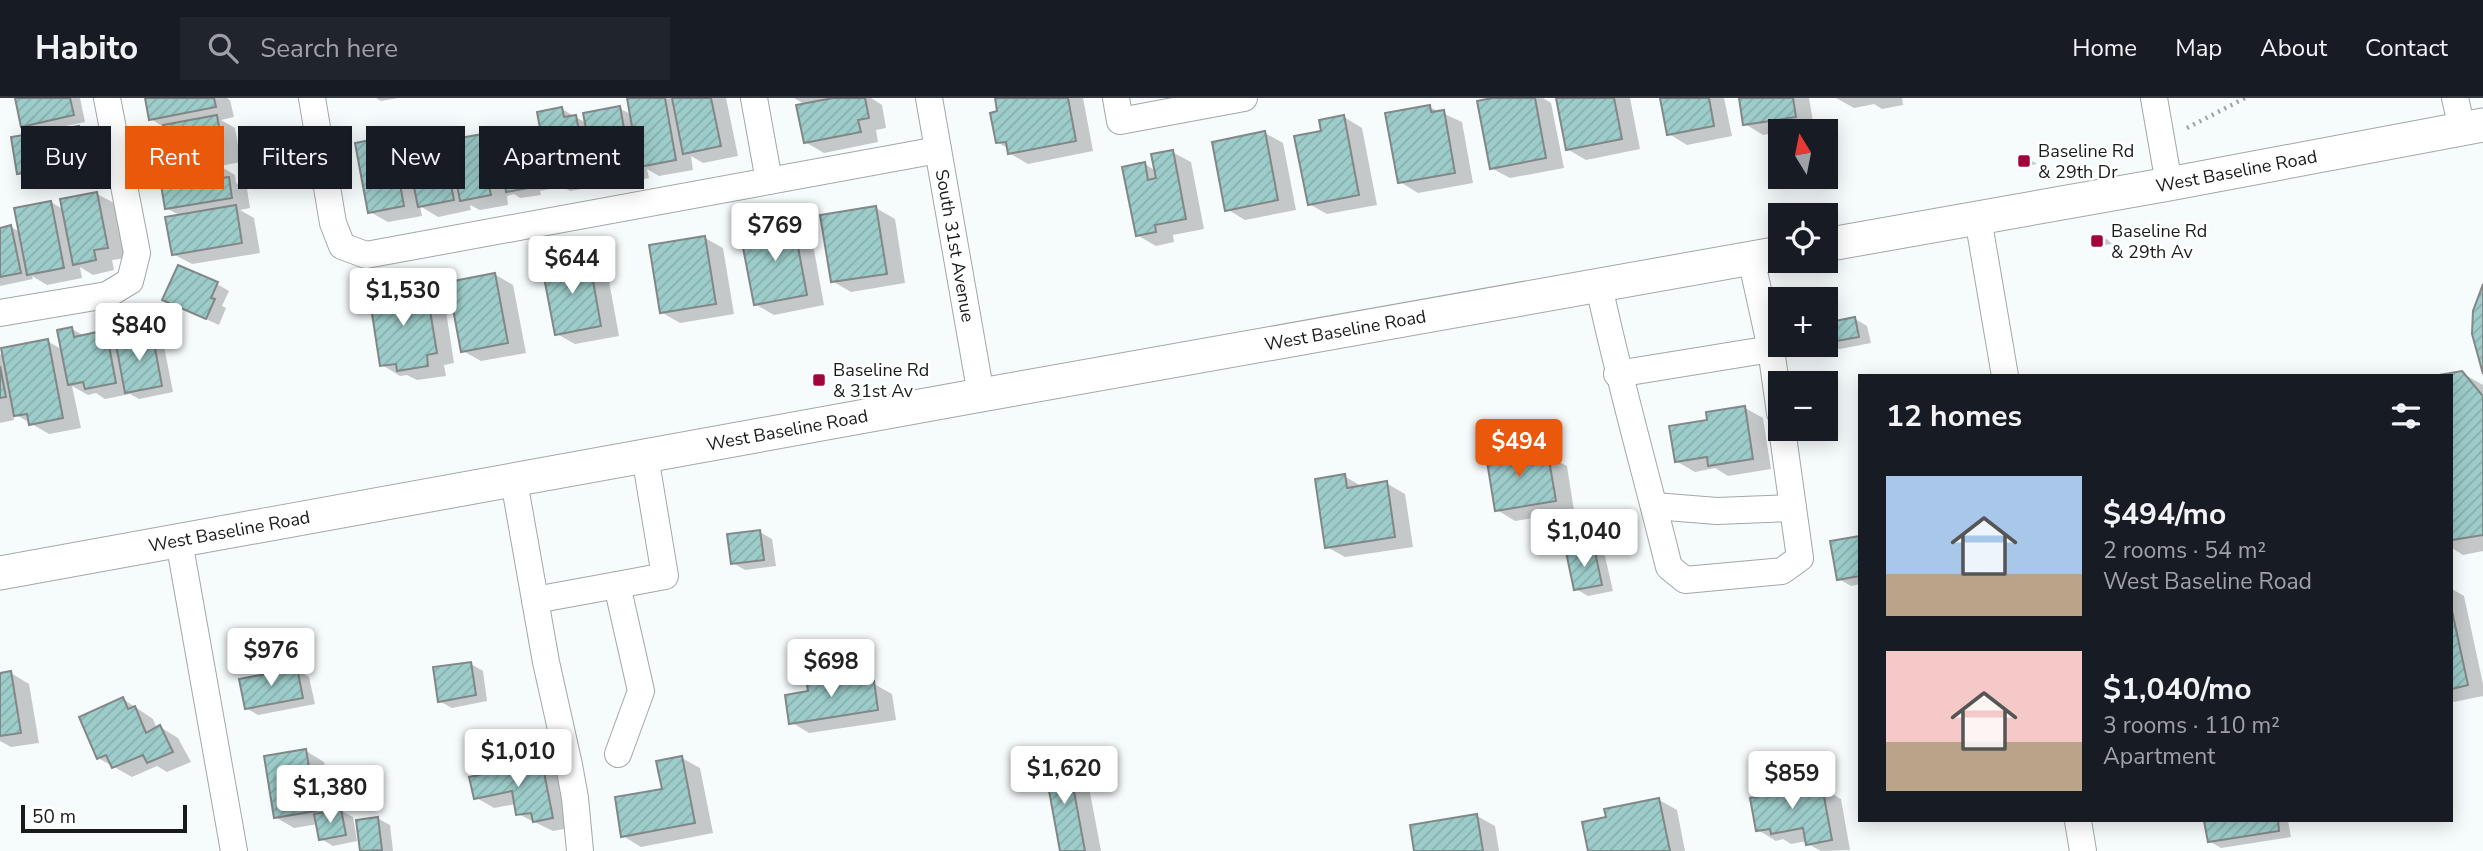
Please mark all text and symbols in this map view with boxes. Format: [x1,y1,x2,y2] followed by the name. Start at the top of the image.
[180,17,670,80] search box
[35,26,138,71] text: Habito
[204,29,242,67] icon: search
[260,31,398,66] text: Search here
[2072,32,2137,64] text: Home
[2175,32,2222,64] text: Map
[2260,32,2327,64] text: About
[2365,32,2448,64] text: Contact
[1768,119,1838,189] north arrow
[1768,119,1838,441] map controls
[21,126,111,189] chip: Buy
[125,126,224,189] chip: Rent
[238,126,352,189] chip: Filters
[366,126,465,189] chip: New
[479,126,644,189] chip: Apartment
[2038,139,2134,184] place label: Baseline Rd & 29th Dr
[2154,144,2319,198] street label: West Baseline Road
[2016,153,2032,169] marker: Baseline Rd & 29th Dr
[930,167,980,324] street label: South 31st Avenue
[1768,203,1838,273] button: locate
[734,204,816,263] pin: $769
[747,210,803,241] text: $769
[2111,219,2207,264] place label: Baseline Rd & 29th Av
[2089,233,2105,249] marker: Baseline Rd & 29th Av
[531,236,613,296] pin: $644
[544,243,600,274] text: $644
[346,268,460,328] pin: $1,530
[366,275,440,306] text: $1,530
[1768,287,1838,357] button: +
[98,303,180,363] pin: $840
[1263,304,1428,356] street label: West Baseline Road
[111,310,167,341] text: $840
[833,358,929,403] place label: Baseline Rd & 31st Av
[1768,371,1838,441] button: −
[811,372,827,388] marker: Baseline Rd & 31st Av
[1886,396,2022,437] text: 12 homes
[2387,397,2425,435] icon: filters
[704,404,870,457] street label: West Baseline Road
[1478,420,1560,479] pin: $494
[1491,426,1547,457] text: $494
[2103,494,2226,535] text: $494/mo
[1942,504,2026,588] icon: home
[147,505,312,558] street label: West Baseline Road
[1527,510,1641,569] pin: $1,040
[1547,516,1621,547] text: $1,040
[2103,535,2266,566] text: 2 rooms · 54 m²
[2103,566,2312,597] text: West Baseline Road
[230,628,312,688] pin: $976
[243,635,299,666] text: $976
[790,640,872,699] pin: $698
[803,646,859,677] text: $698
[2103,669,2252,710] text: $1,040/mo
[1942,679,2026,763] icon: home
[2103,710,2280,741] text: 3 rooms · 110 m²
[461,730,575,789] pin: $1,010
[481,736,555,767] text: $1,010
[2103,741,2215,772] text: Apartment
[1007,746,1121,806] pin: $1,620
[1751,752,1833,811] pin: $859
[1027,753,1101,784] text: $1,620
[1764,758,1820,789] text: $859
[273,766,387,825] pin: $1,380
[293,772,367,803] text: $1,380
[21,802,187,834] scale bar
[32,804,76,830] text: 50 m

